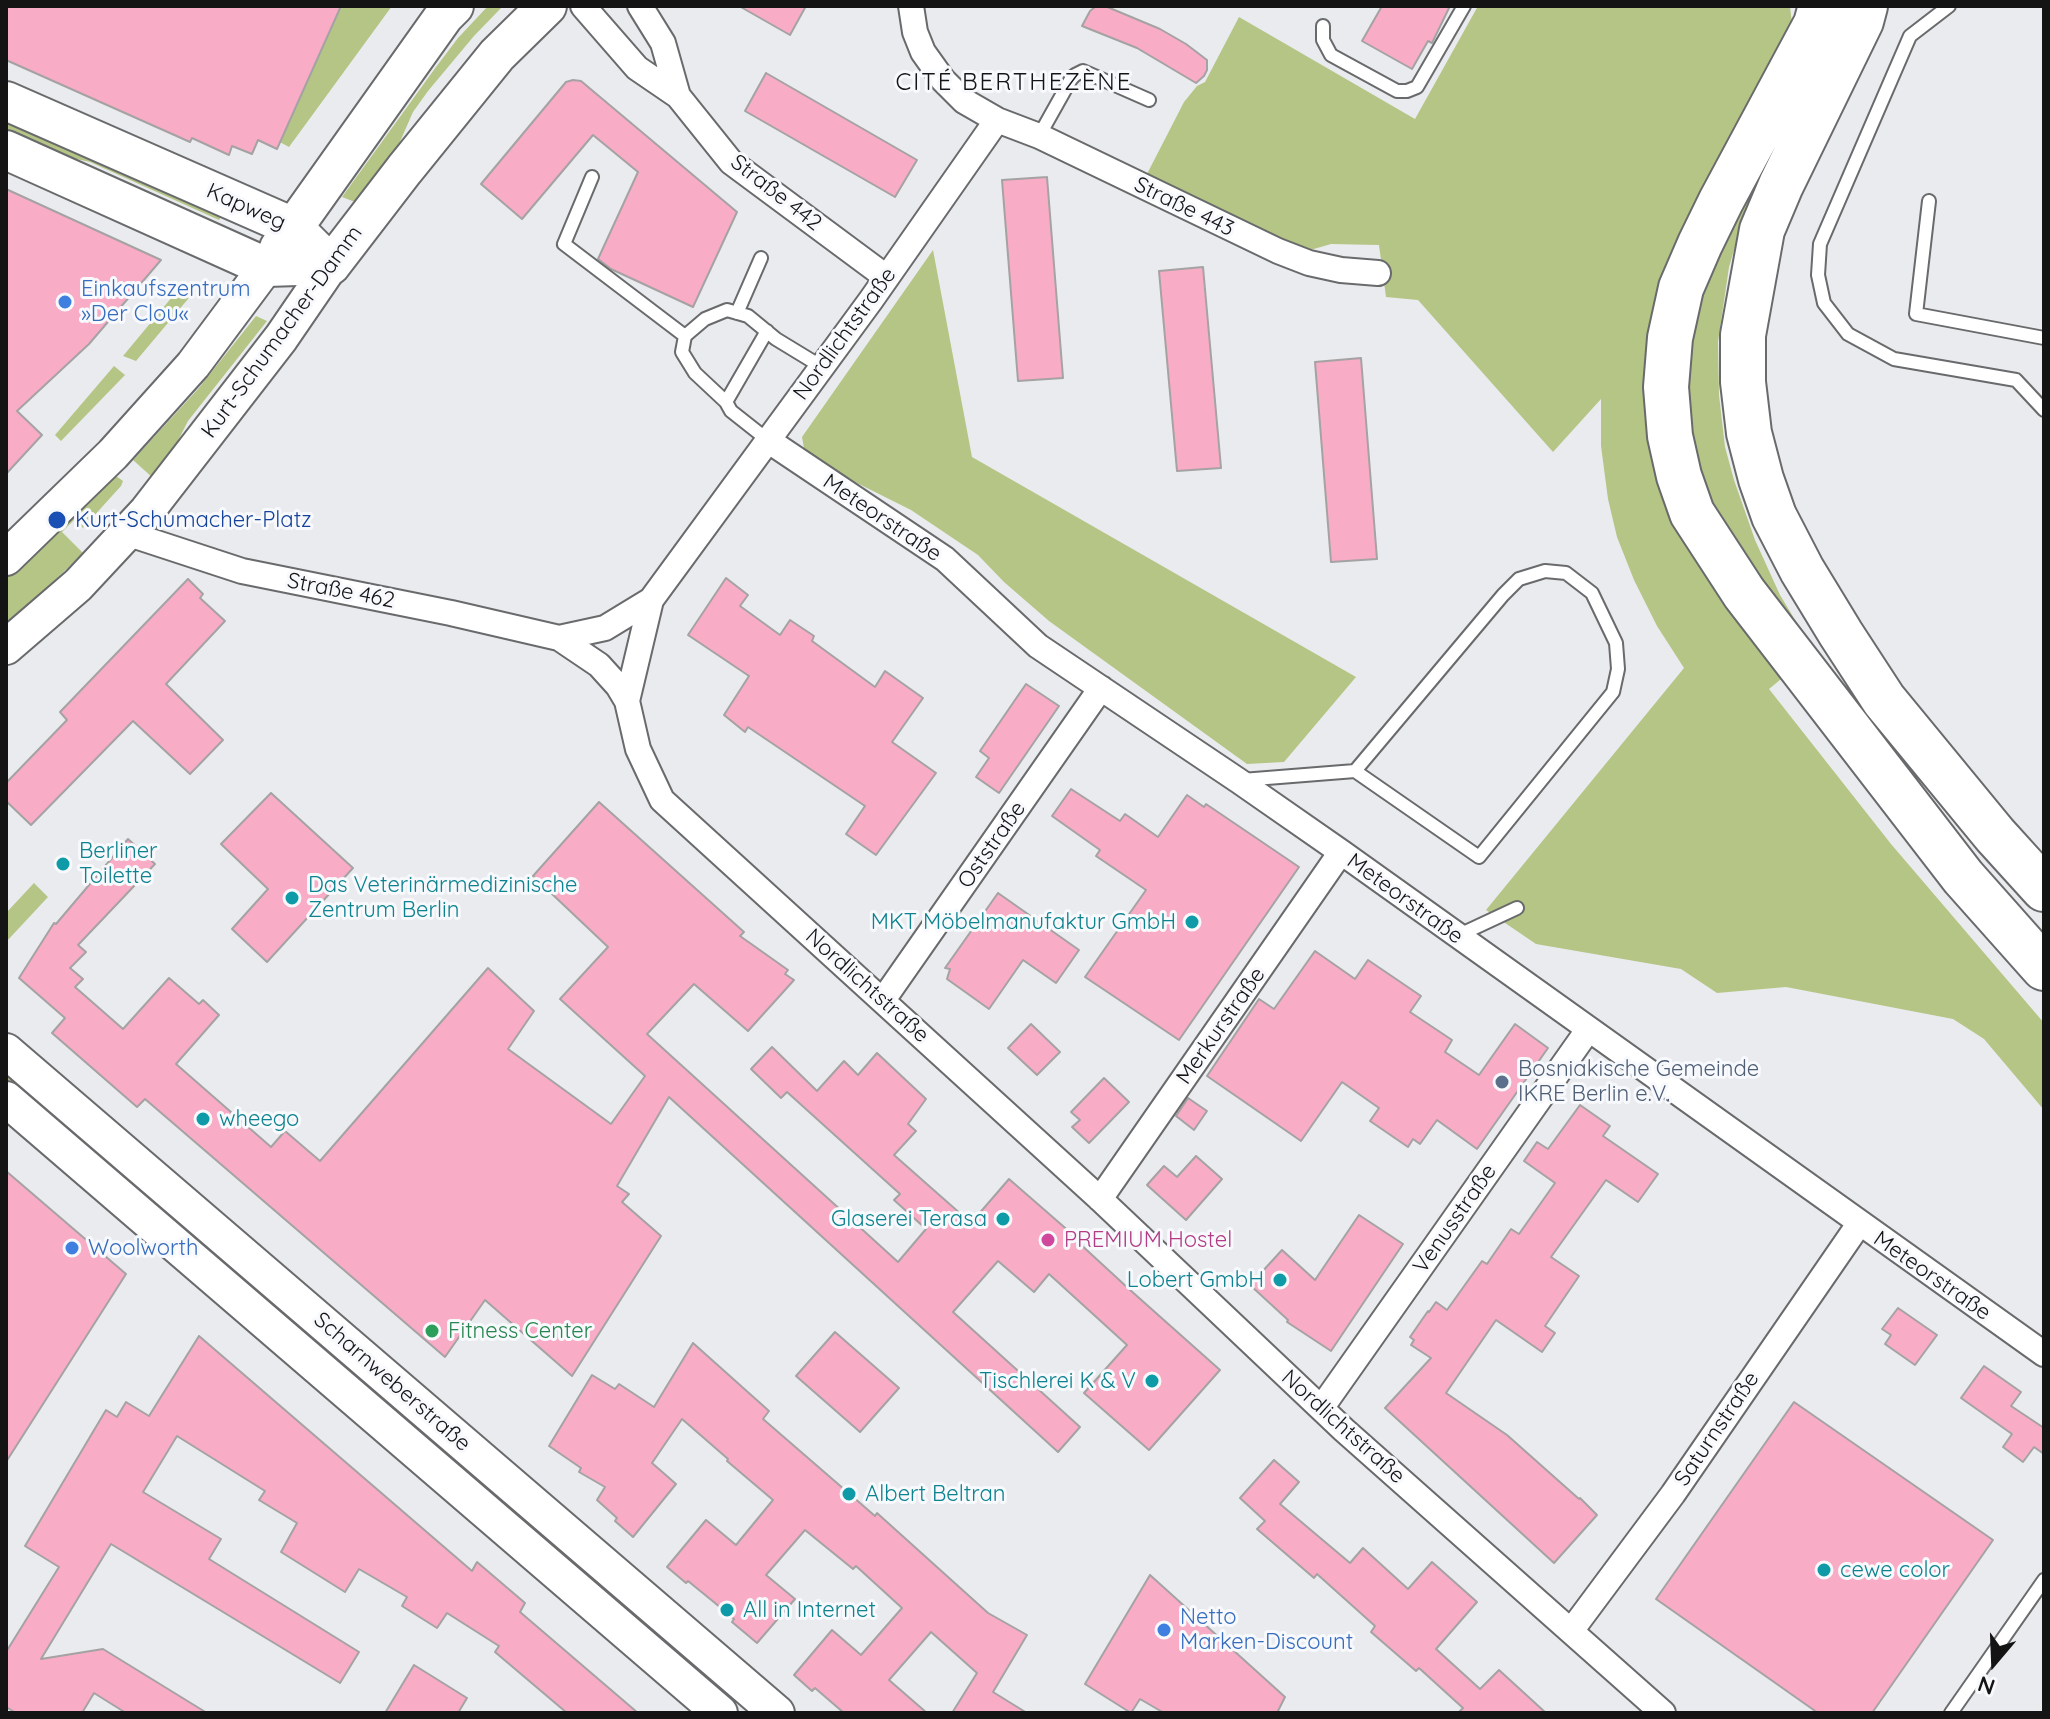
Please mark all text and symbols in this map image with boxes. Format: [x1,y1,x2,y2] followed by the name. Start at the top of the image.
[896,69,1132,97] district label: CITÉ BERTHEZÈNE
[725,149,827,237] street label: Straße 442
[1130,171,1238,243] street label: Straße 443
[202,178,290,236] street label: Kapweg
[196,221,368,443] street label: Kurt-Schumacher-Damm
[788,263,902,405] street label: Nordlichtstraße
[81,276,250,328] place label: Einkaufszentrum »Der Clou«
[56,293,74,311] marker: Einkaufszentrum »Der Clou«
[818,469,946,567] street label: Meteorstraße
[75,507,312,533] place label: Kurt-Schumacher-Platz
[46,509,68,531] marker: Kurt-Schumacher-Platz
[285,568,397,614] street label: Straße 462
[952,796,1032,894] street label: Oststraße
[79,838,158,890] place label: Berliner Toilette
[1342,848,1468,950] street label: Meteorstraße
[54,855,72,873] marker: Berliner Toilette
[308,872,577,924] place label: Das Veterinärmedizinische Zentrum Berlin
[283,889,301,907] marker: Das Veterinärmedizinische Zentrum Berlin
[871,909,1176,935] place label: MKT Möbelmanufaktur GmbH
[1183,913,1201,931] marker: MKT Möbelmanufaktur GmbH
[800,924,934,1048] street label: Nordlichtstraße
[1171,962,1271,1090] street label: Merkurstraße
[1518,1056,1759,1108] place label: Bosniakische Gemeinde IKRE Berlin e.V.
[1493,1073,1511,1091] marker: Bosniakische Gemeinde IKRE Berlin e.V.
[219,1106,299,1132] place label: wheego
[194,1110,212,1128] marker: wheego
[1408,1159,1502,1279] street label: Venusstraße
[831,1206,987,1232] place label: Glaserei Terasa
[994,1210,1012,1228] marker: Glaserei Terasa
[1868,1226,1996,1326] street label: Meteorstraße
[1064,1227,1232,1253] place label: PREMIUM Hostel
[1039,1231,1057,1249] marker: PREMIUM Hostel
[88,1235,198,1261] place label: Woolworth
[63,1239,81,1257] marker: Woolworth
[1127,1267,1264,1293] place label: Lobert GmbH
[1271,1271,1289,1289] marker: Lobert GmbH
[308,1307,476,1457] street label: Scharnweberstraße
[448,1318,592,1344] place label: Fitness Center
[423,1322,441,1340] marker: Fitness Center
[1276,1365,1410,1489] street label: Nordlichtstraße
[1669,1367,1765,1491] street label: Saturnstraße
[979,1368,1136,1394] place label: Tischlerei K & V
[1143,1372,1161,1390] marker: Tischlerei K & V
[865,1481,1005,1507] place label: Albert Beltran
[840,1485,858,1503] marker: Albert Beltran
[1840,1557,1950,1583] place label: cewe color
[1815,1561,1833,1579] marker: cewe color
[743,1597,876,1623] place label: All in Internet
[718,1601,736,1619] marker: All in Internet
[1180,1604,1353,1656] place label: Netto Marken-Discount
[1155,1621,1173,1639] marker: Netto Marken-Discount
[1954,1623,2034,1703] north arrow
[1974,1670,1998,1702] text: N

